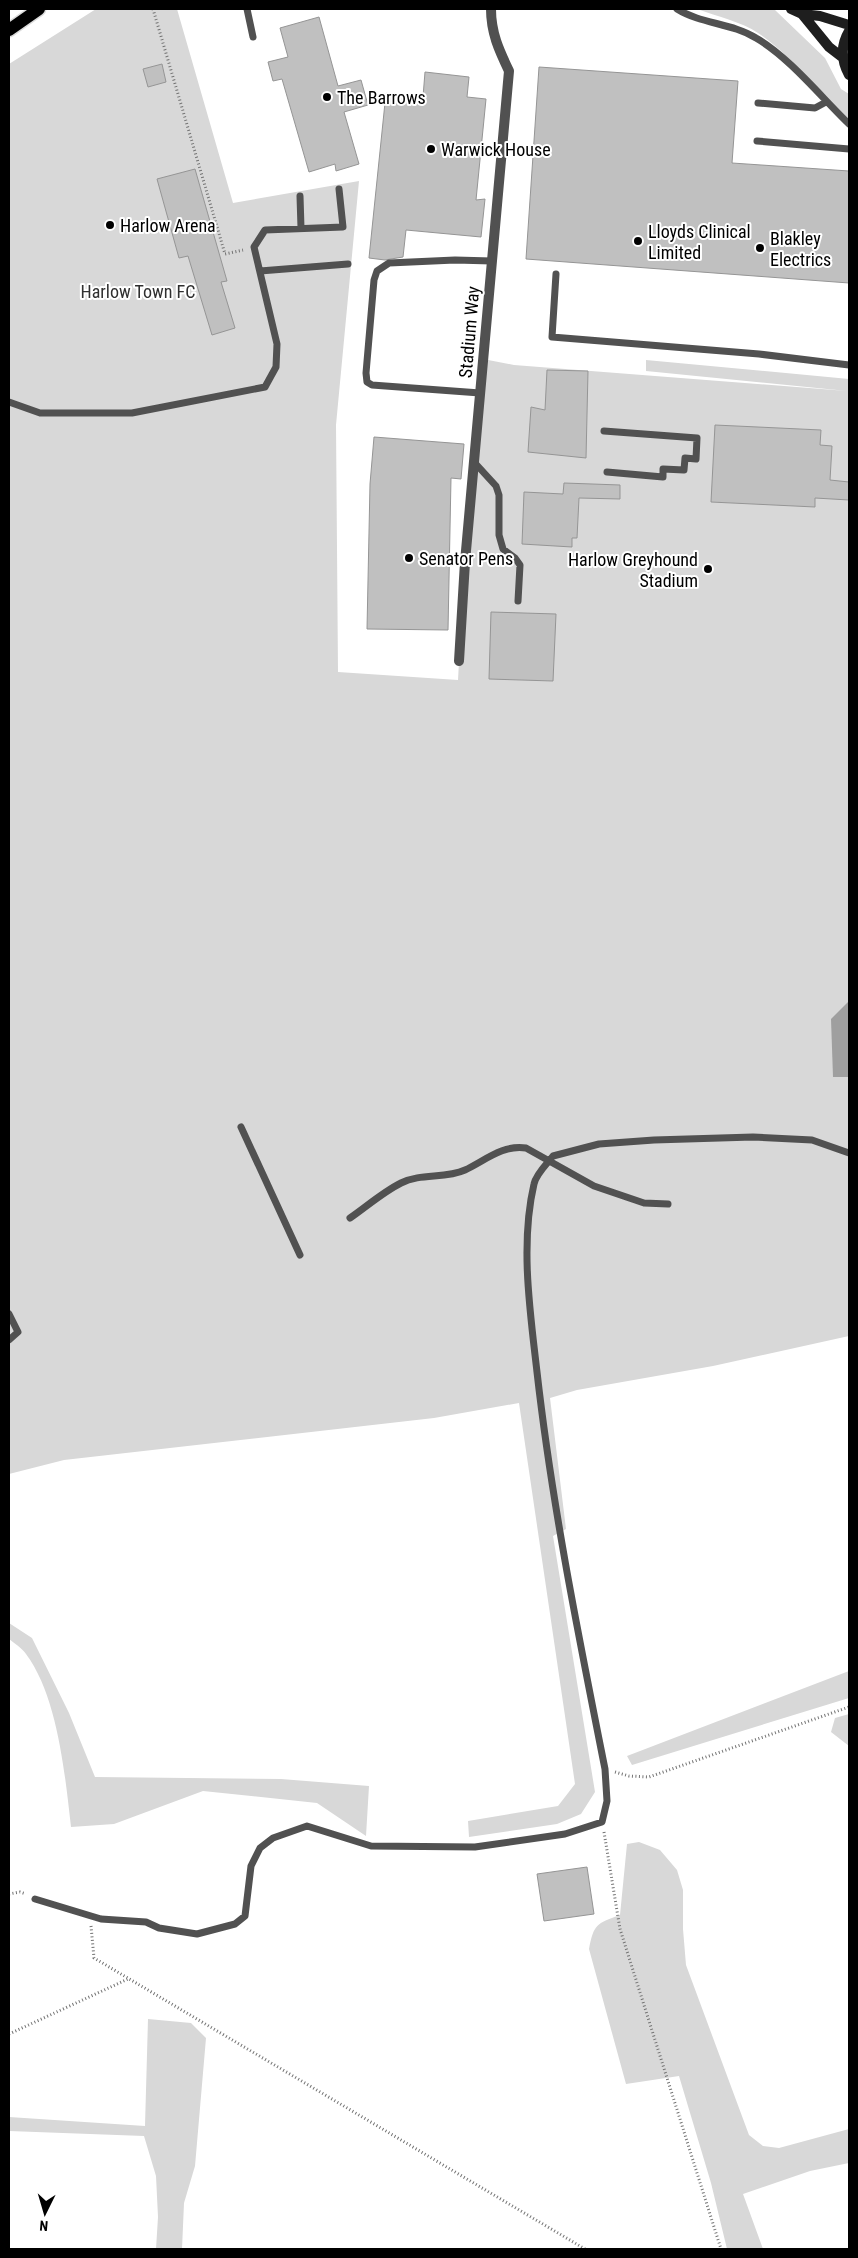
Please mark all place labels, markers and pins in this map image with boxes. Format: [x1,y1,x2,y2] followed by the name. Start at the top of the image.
[337,87,426,108] place label: The Barrows
[321,91,333,103] marker: The Barrows
[441,139,551,160] place label: Warwick House
[425,143,437,155] marker: Warwick House
[120,215,216,236] place label: Harlow Arena
[104,219,116,231] marker: Harlow Arena
[648,221,751,263] place label: Lloyds Clinical Limited
[770,228,831,270] place label: Blakley Electrics
[632,235,644,247] marker: Lloyds Clinical Limited
[754,242,766,254] marker: Blakley Electrics
[419,548,513,569] place label: Senator Pens
[568,549,698,591] place label: Harlow Greyhound Stadium
[403,552,415,564] marker: Senator Pens
[702,563,714,575] marker: Harlow Greyhound Stadium

